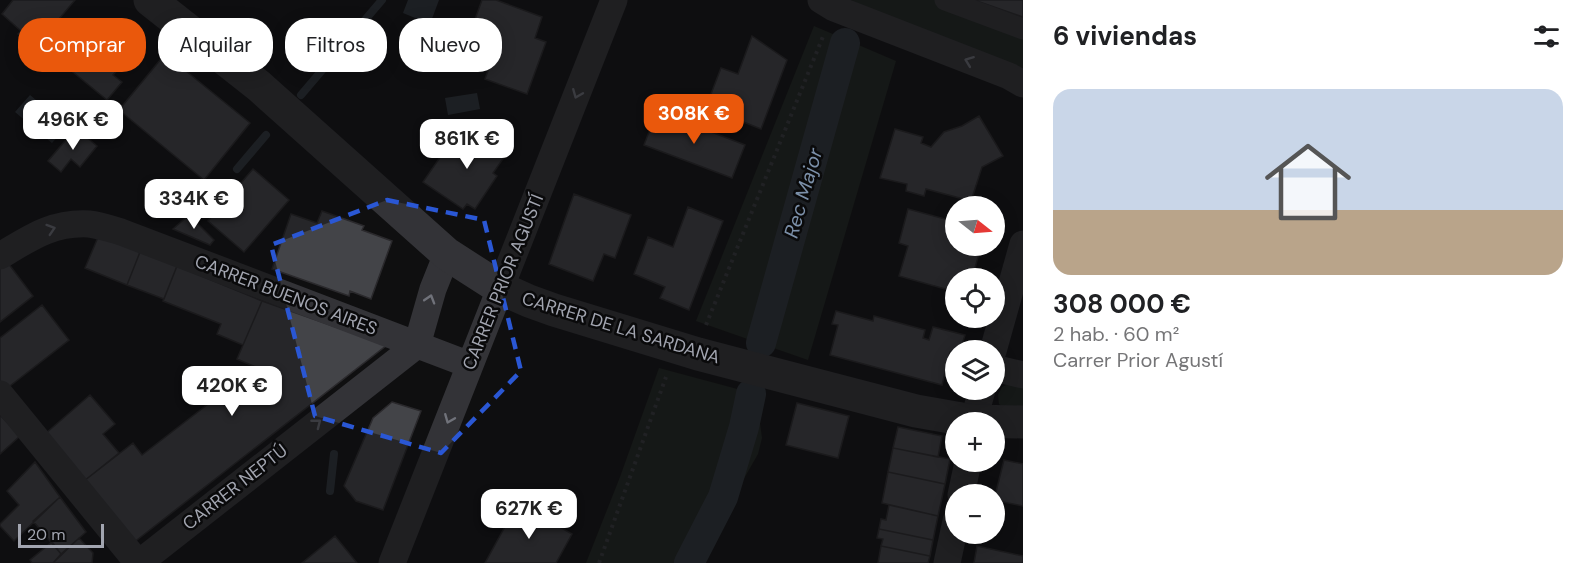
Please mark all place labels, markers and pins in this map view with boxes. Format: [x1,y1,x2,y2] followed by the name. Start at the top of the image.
[645,94,743,145] pin: 308K €
[24,100,122,151] pin: 496K €
[418,119,516,170] pin: 861K €
[145,179,243,230] pin: 334K €
[183,366,281,417] pin: 420K €
[480,489,578,540] pin: 627K €

